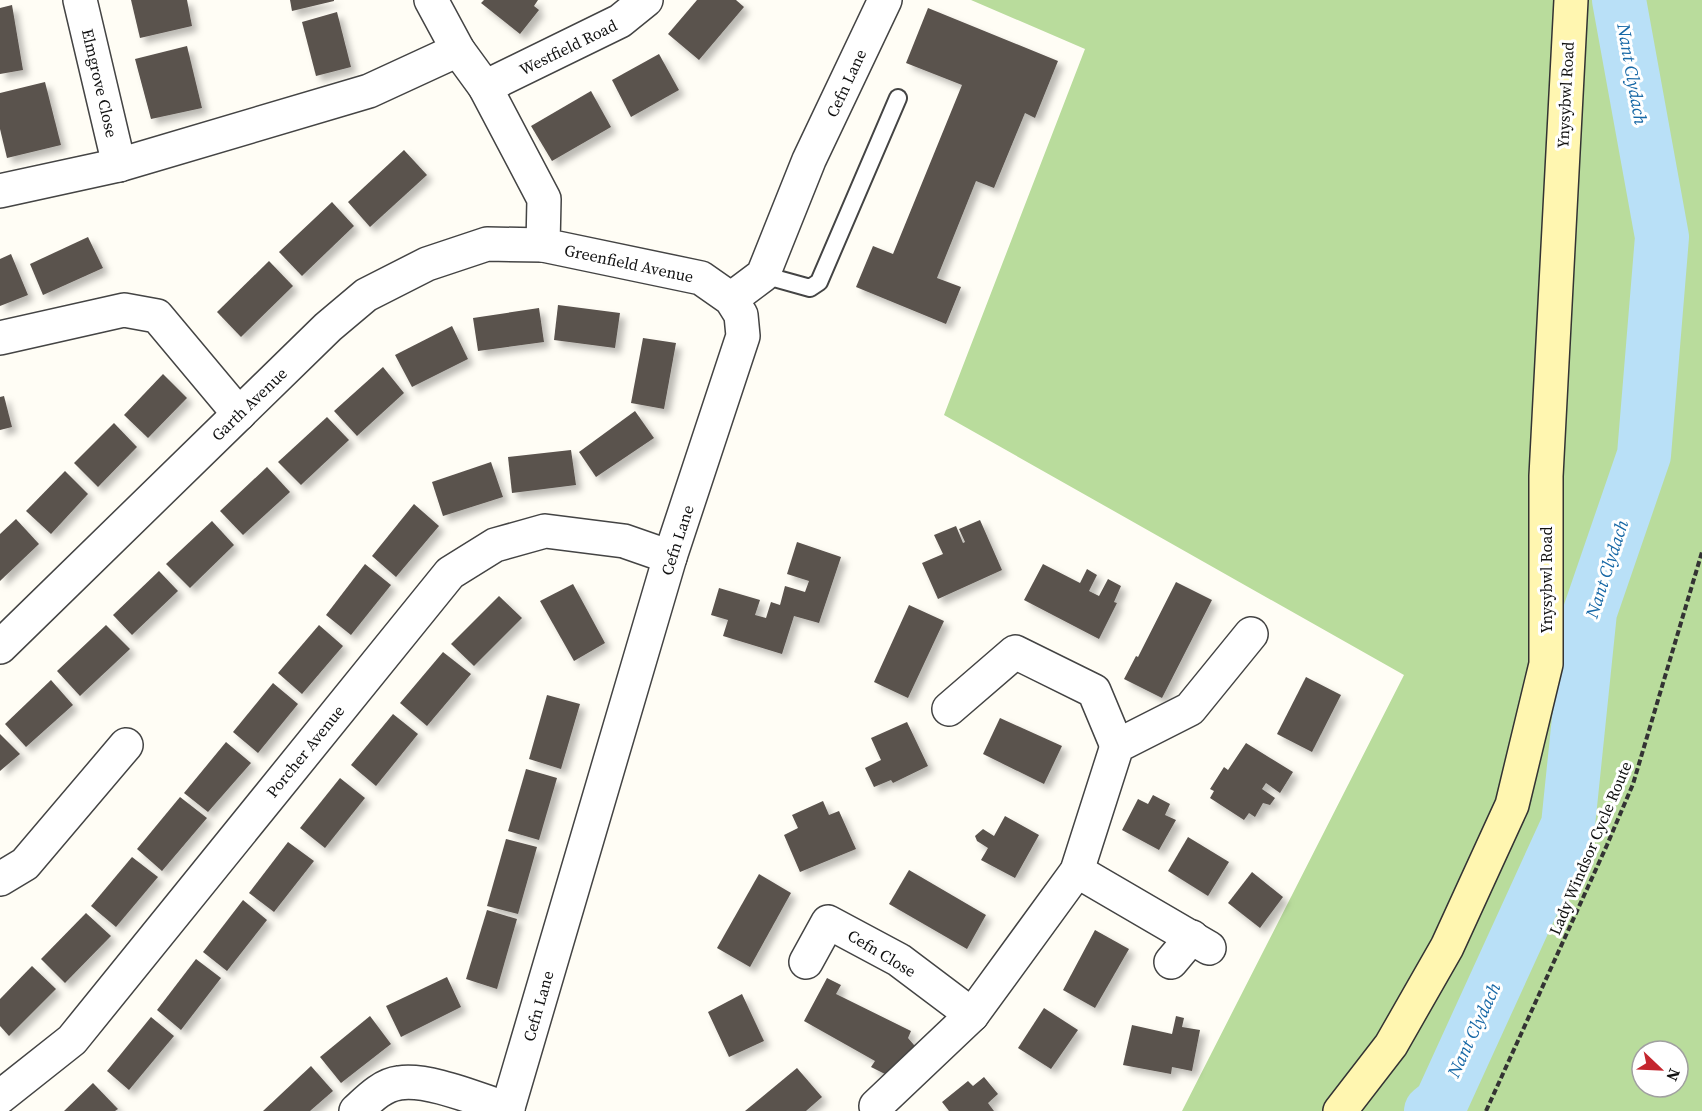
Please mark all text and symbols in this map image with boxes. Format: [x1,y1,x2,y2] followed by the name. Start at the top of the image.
[515,14,621,80] street label: Westfield Road
[1611,21,1654,127] water label: Nant Clydach
[77,26,123,140] street label: Elmgrove Close
[1551,41,1579,149] street label: Ynysybwl Road
[821,45,871,121] street label: Cefn Lane
[562,239,696,287] street label: Greenfield Avenue
[206,362,292,446] street label: Garth Avenue
[655,502,699,578] street label: Cefn Lane
[1579,516,1634,622] water label: Nant Clydach
[1535,527,1557,633] street label: Ynysybwl Road
[261,700,349,802] street label: Porcher Avenue
[1543,758,1637,938] street label: Lady Windsor Cycle Route
[844,924,920,982] street label: Cefn Close
[517,968,559,1044] street label: Cefn Lane
[1440,978,1507,1082] water label: Nant Clydach
[1630,1039,1690,1099] north arrow
[1661,1065,1686,1085] text: N

